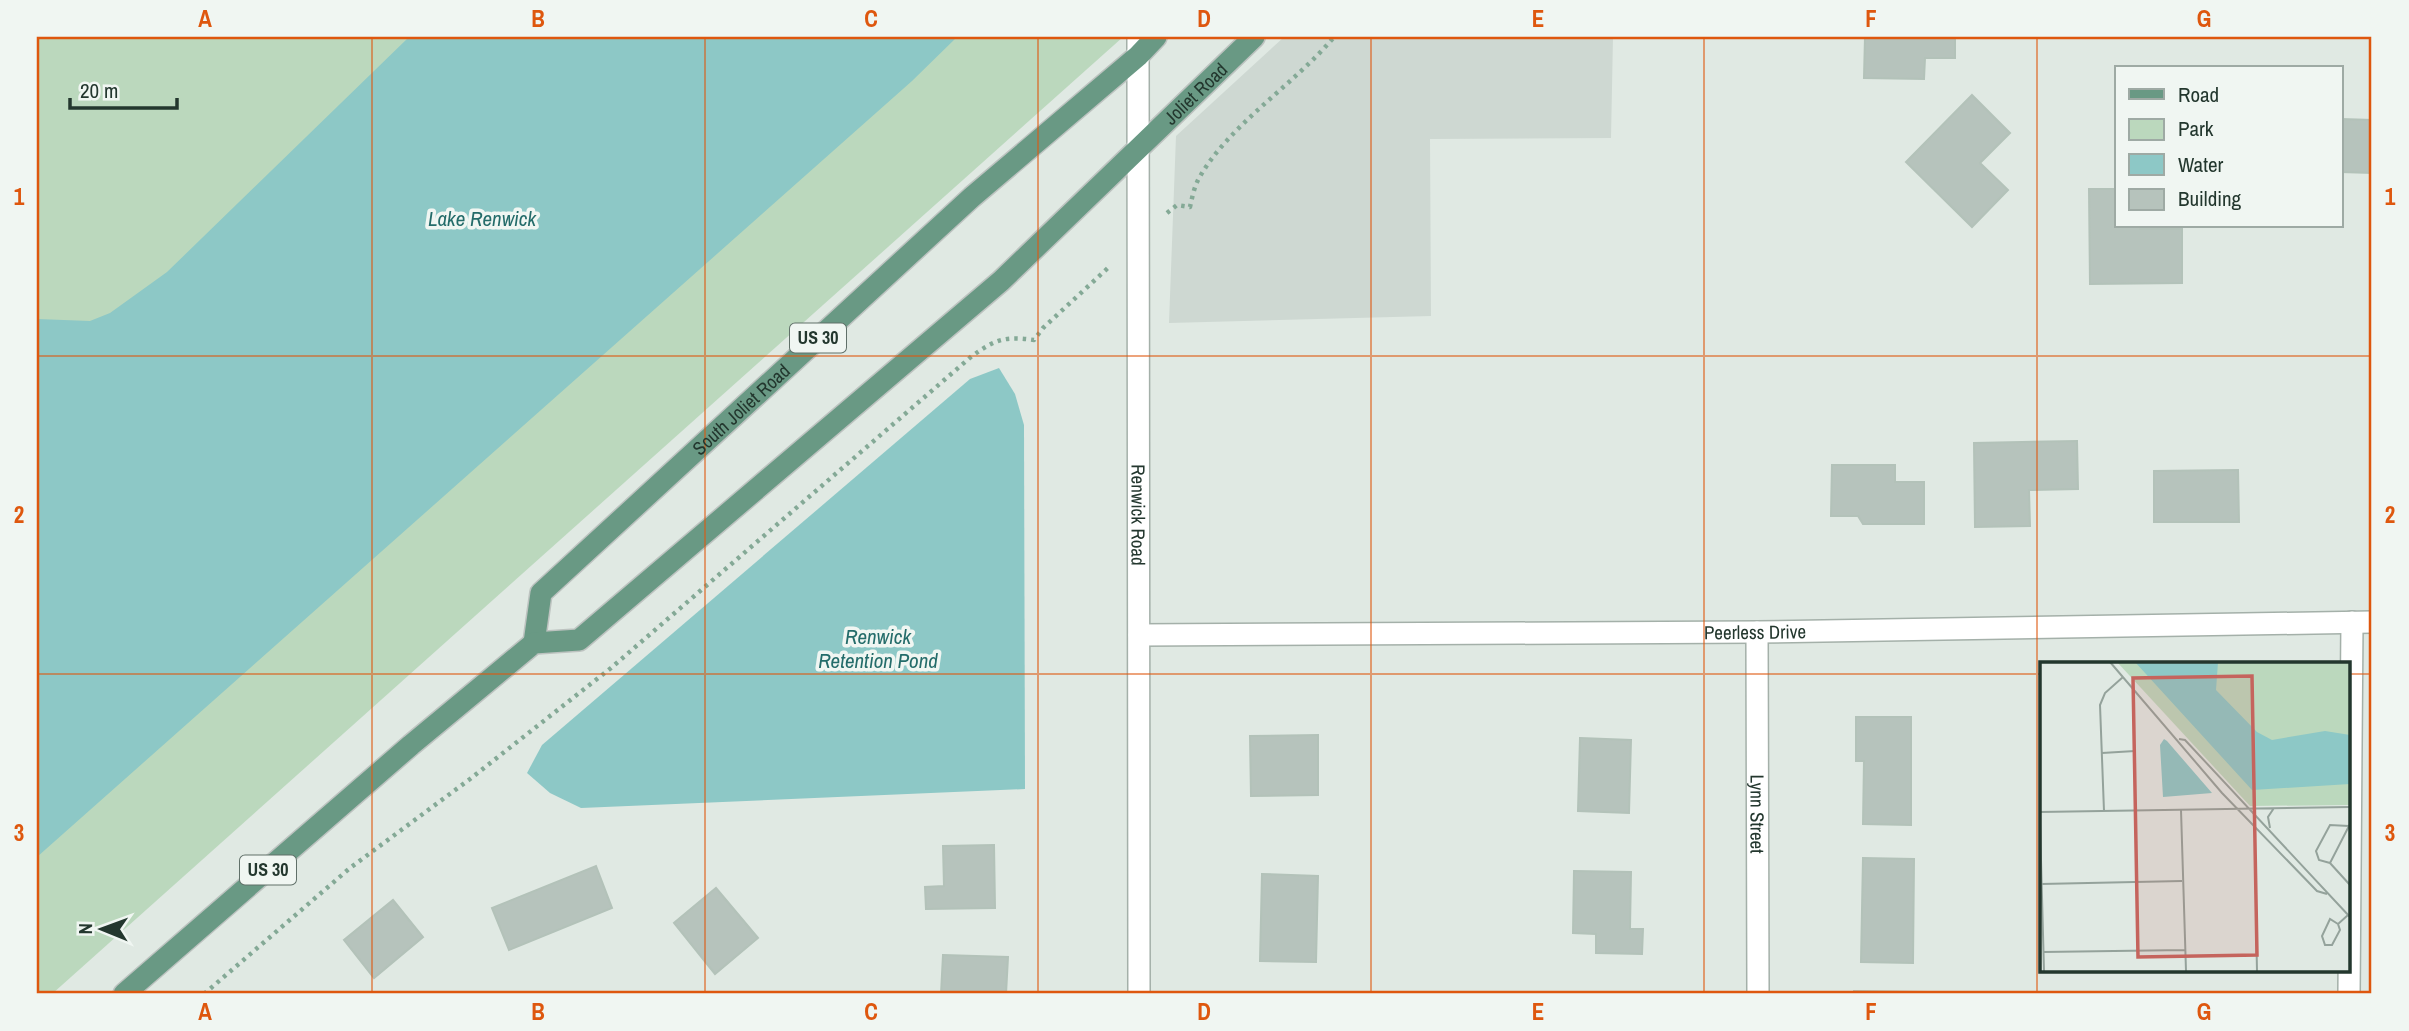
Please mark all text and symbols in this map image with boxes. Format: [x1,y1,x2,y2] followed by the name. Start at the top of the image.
[198,3,212,34] text: A
[531,3,545,34] text: B
[864,3,878,34] text: C
[1197,3,1211,34] text: D
[1532,3,1544,34] text: E
[1865,3,1877,34] text: F
[2197,3,2211,34] text: G
[1158,57,1233,130] street label: Joliet Road
[70,66,177,110] scale bar
[2115,66,2342,228] legend
[80,76,118,105] text: 20 m
[2178,80,2219,109] text: Road
[2178,114,2214,143] text: Park
[2178,150,2224,179] text: Water
[14,181,25,212] text: 1
[2385,181,2396,212] text: 1
[2178,184,2242,213] text: Building
[428,204,537,233] water label: Lake Renwick
[790,324,846,352] road number: US 30
[686,358,795,461] street label: South Joliet Road
[1125,464,1152,566] street label: Renwick Road
[14,499,24,530] text: 2
[2385,499,2395,530] text: 2
[1704,618,1806,645] street label: Peerless Drive
[818,622,938,675] water label: Renwick Retention Pond
[2040,662,2350,972] inset map
[1744,774,1771,854] street label: Lynn Street
[14,817,24,848] text: 3
[2385,817,2395,848] text: 3
[240,856,296,884] road number: US 30
[66,894,136,964] north arrow
[72,923,98,935] text: N
[198,996,212,1027] text: A
[531,996,545,1027] text: B
[864,996,878,1027] text: C
[1197,996,1211,1027] text: D
[1532,996,1544,1027] text: E
[1865,996,1877,1027] text: F
[2197,996,2211,1027] text: G

